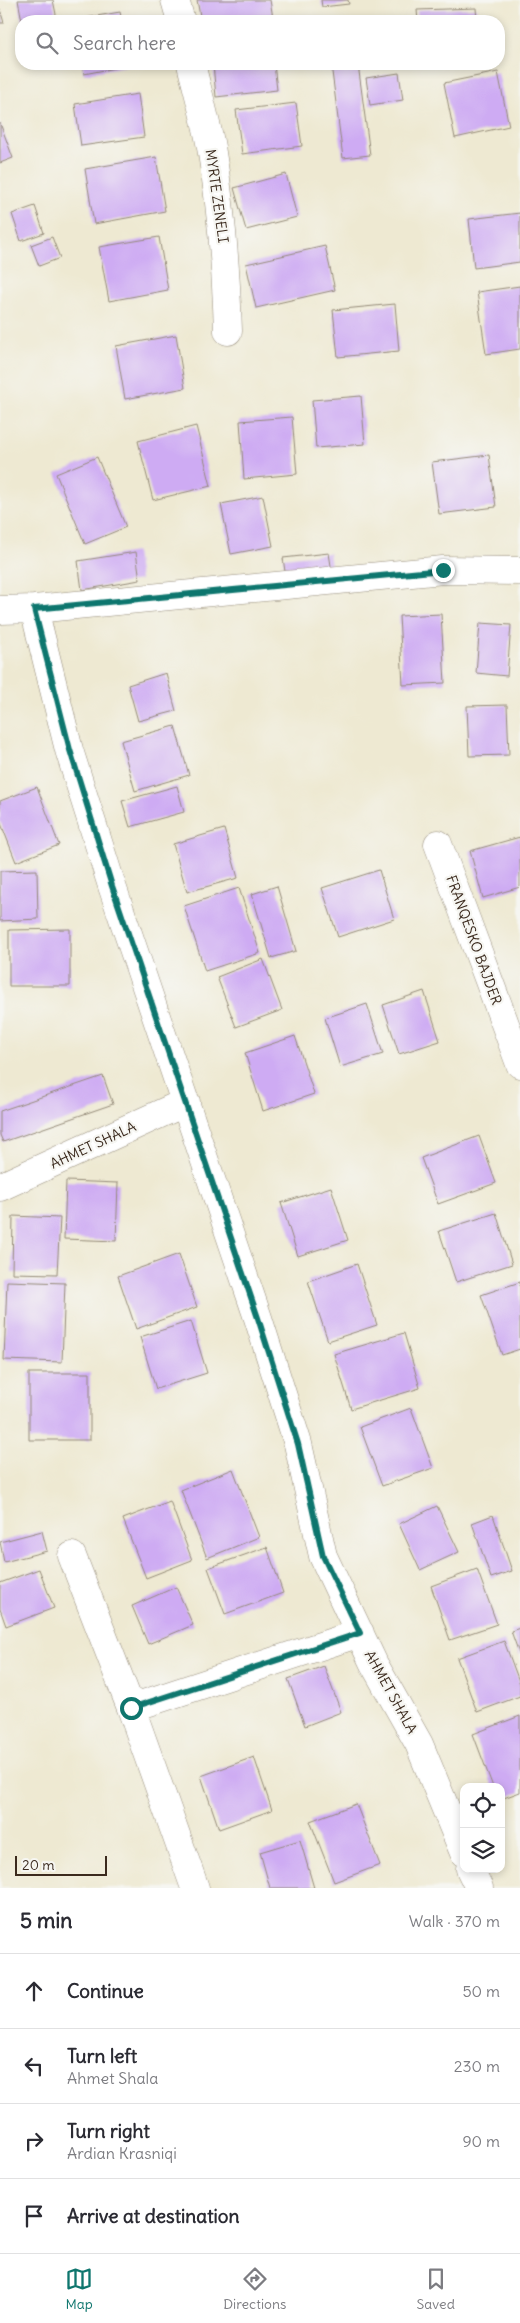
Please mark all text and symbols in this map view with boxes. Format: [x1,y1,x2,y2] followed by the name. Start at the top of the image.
[15,15,505,70] search box
[33,29,61,57] icon: search
[73,31,176,55] text: Search here
[202,148,232,244] street label: MYRTE ZENELI
[432,559,455,582] route end
[442,873,506,1007] street label: FRANQESKO BAJDER
[47,1117,139,1173] street label: AHMET SHALA
[361,1647,421,1737] street label: AHMET SHALA
[120,1697,143,1720] route start
[460,1783,505,1873] map controls
[460,1783,505,1828] button: locate
[460,1828,505,1873] button: layers
[15,1853,108,1876] scale bar
[22,1856,55,1874] text: 20 m
[20,1907,72,1934] text: 5 min
[409,1911,500,1931] text: Walk · 370 m
[20,1977,48,2005] icon: ahead
[67,1979,144,2003] text: Continue
[462,1981,500,2001] text: 50 m
[67,2044,137,2068] text: Turn left
[20,2052,48,2080] icon: left
[454,2056,500,2076] text: 230 m
[67,2068,158,2088] text: Ahmet Shala
[67,2119,150,2143] text: Turn right
[20,2127,48,2155] icon: right
[462,2131,500,2151] text: 90 m
[67,2143,177,2163] text: Ardian Krasniqi
[20,2202,48,2230] icon: arrive
[67,2204,240,2228] text: Arrive at destination
[65,2265,93,2313] tab: Map
[223,2265,286,2313] tab: Directions
[417,2265,455,2313] tab: Saved

